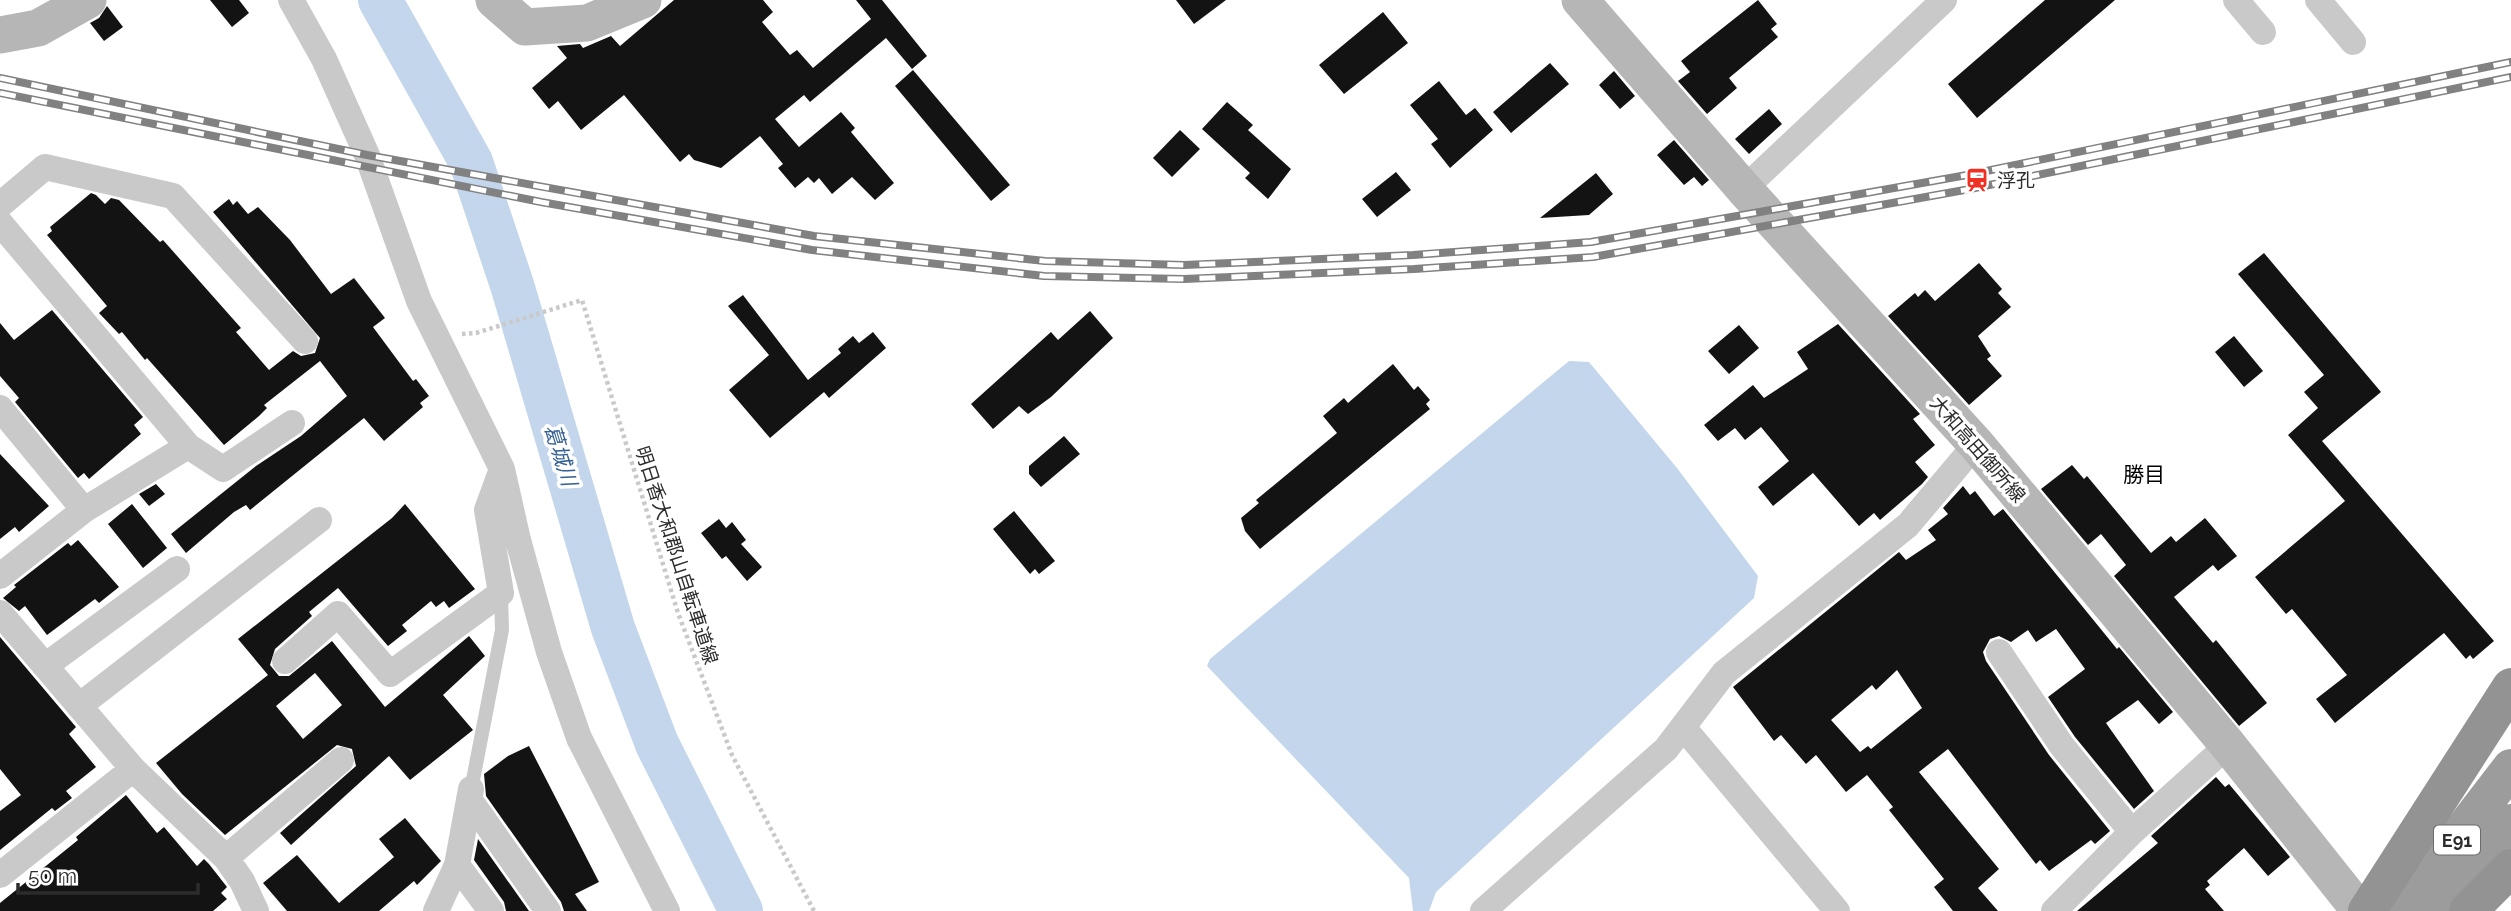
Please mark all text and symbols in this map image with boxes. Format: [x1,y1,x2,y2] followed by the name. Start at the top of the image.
[1963,166,1991,194] station icon: 浮孔
[1997,169,2035,191] place label: 浮孔
[1926,392,2030,506] street label: 大和高田御所線
[540,421,583,491] water label: 葛城川
[631,443,723,667] street label: 明日香大和郡山自転車道線
[2123,462,2165,487] district label: 勝目
[2434,826,2480,854] road number: E91
[18,852,198,896] scale bar
[28,863,77,888] text: 50 m

